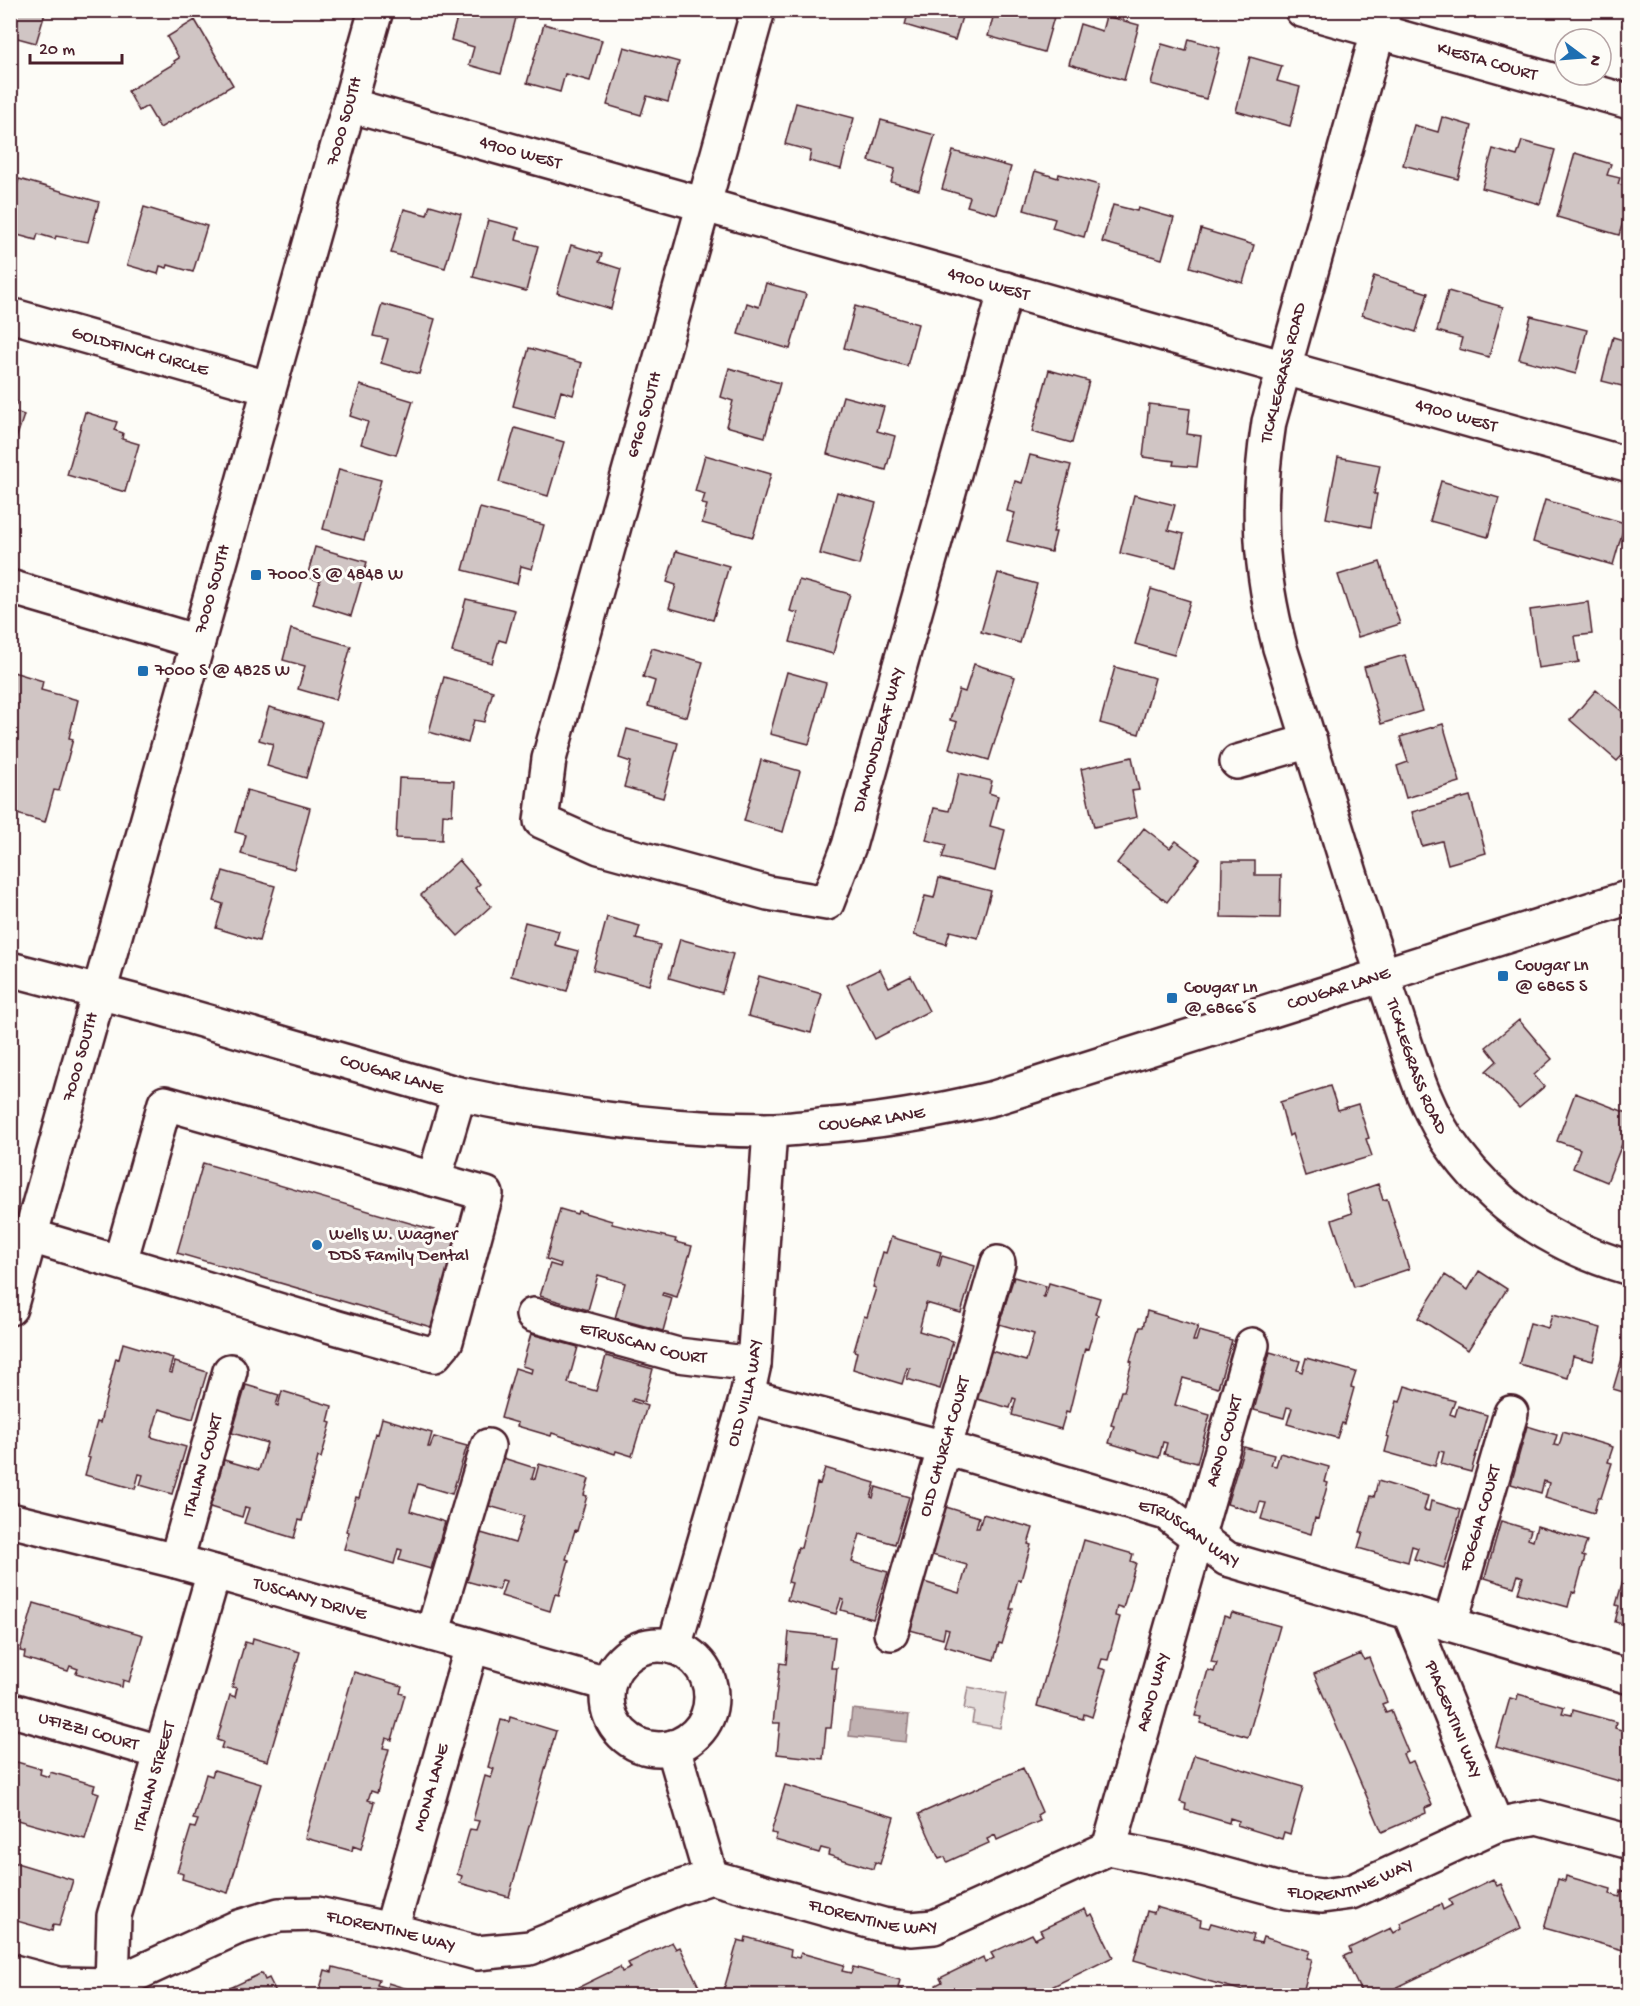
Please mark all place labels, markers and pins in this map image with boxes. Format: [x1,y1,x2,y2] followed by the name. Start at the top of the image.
[267,565,403,586] place label: 7000 S @ 4848 W
[249,568,263,582] marker: 7000 S @ 4848 W
[154,661,290,682] place label: 7000 S @ 4825 W
[136,664,150,678] marker: 7000 S @ 4825 W
[1515,956,1589,998] place label: Cougar Ln @ 6865 S
[1496,969,1510,983] marker: Cougar Ln @ 6865 S
[1184,978,1258,1020] place label: Cougar Ln @ 6866 S
[1165,991,1179,1005] marker: Cougar Ln @ 6866 S
[328,1225,469,1267] place label: Wells W. Wagner DDS Family Dental
[310,1238,324,1252] marker: Wells W. Wagner DDS Family Dental

